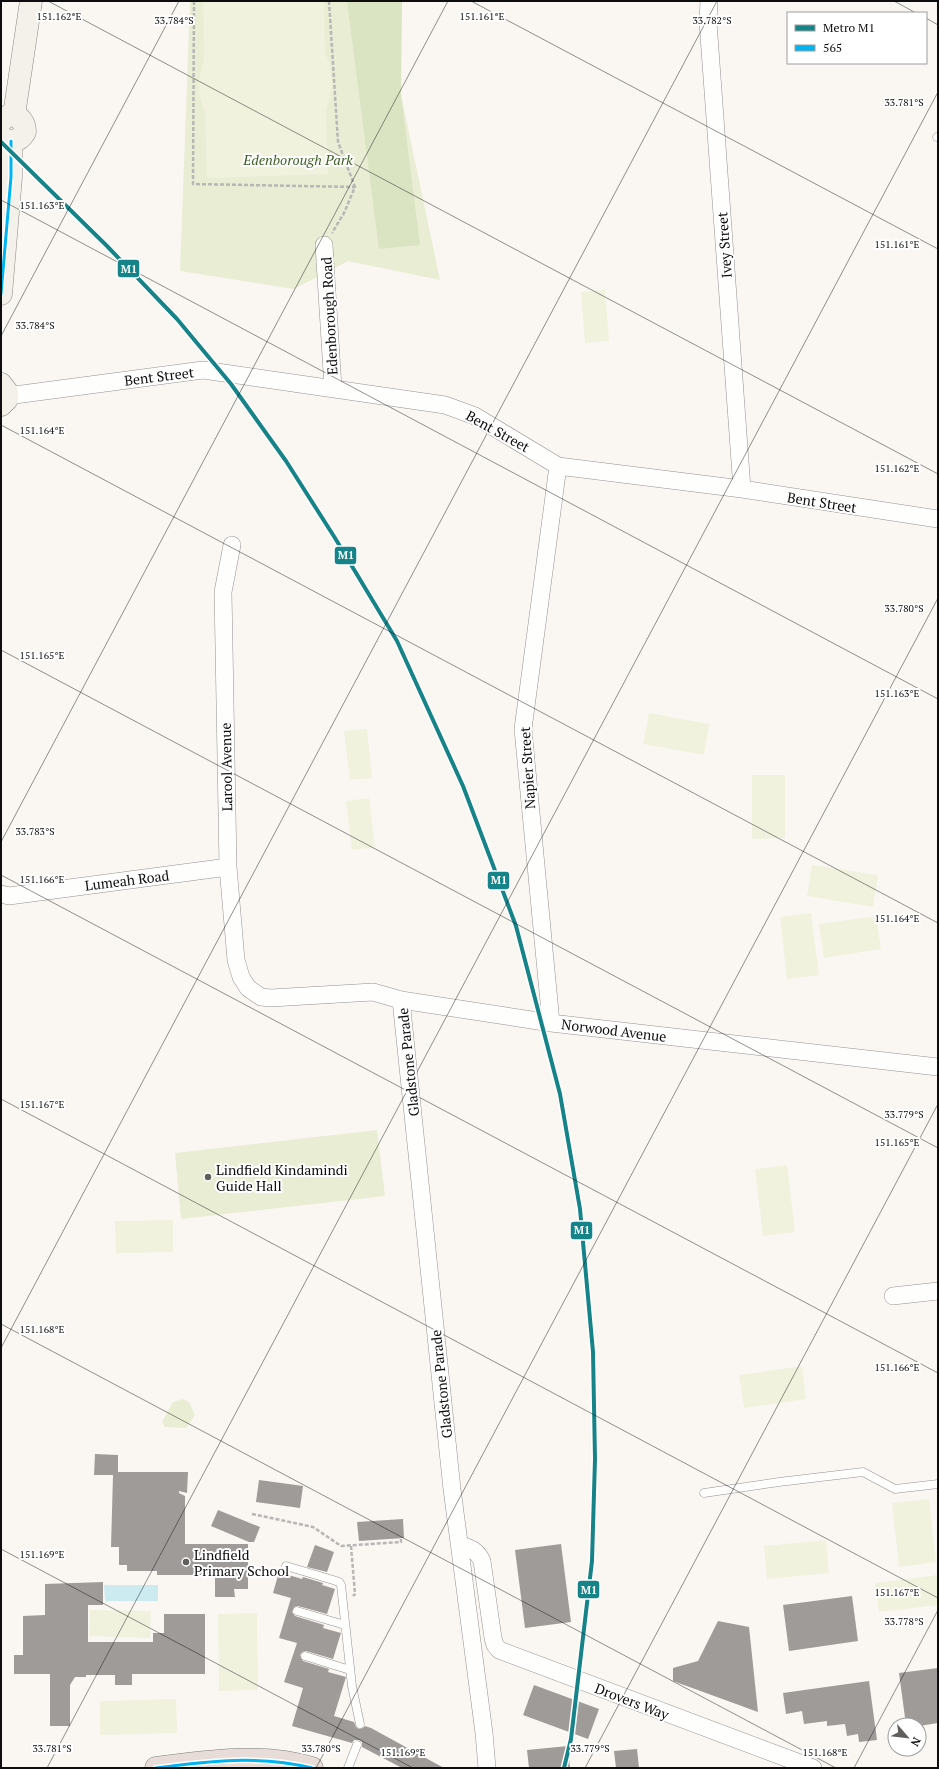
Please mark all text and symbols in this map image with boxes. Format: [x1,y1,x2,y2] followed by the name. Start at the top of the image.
[37,10,82,23] text: 151.162°E
[460,10,505,23] text: 151.161°E
[787,12,927,64] legend
[154,14,194,27] text: 33.784°S
[692,14,732,27] text: 33.782°S
[823,20,875,35] text: Metro M1
[823,40,842,55] text: 565
[884,96,924,109] text: 33.781°S
[242,150,353,169] park label: Edenborough Park
[20,199,65,212] text: 151.163°E
[712,210,736,279] street label: Ivey Street
[875,238,920,251] text: 151.161°E
[316,256,342,375] street label: Edenborough Road
[117,259,140,278] line badge: M1
[121,262,137,276] text: M1
[15,319,55,332] text: 33.784°S
[123,362,196,390] street label: Bent Street
[463,406,534,457] street label: Bent Street
[20,424,65,437] text: 151.164°E
[875,462,920,475] text: 151.162°E
[786,487,859,517] street label: Bent Street
[334,546,357,565] line badge: M1
[338,548,354,562] text: M1
[884,602,924,615] text: 33.780°S
[20,649,65,662] text: 151.165°E
[875,687,920,700] text: 151.163°E
[216,722,236,812] street label: Larool Avenue
[515,725,539,810] street label: Napier Street
[15,825,55,838] text: 33.783°S
[84,865,170,895] street label: Lumeah Road
[487,871,510,890] line badge: M1
[20,873,65,886] text: 151.166°E
[491,873,507,887] text: M1
[875,912,920,925] text: 151.164°E
[393,1007,423,1117] street label: Gladstone Parade
[560,1014,668,1046] street label: Norwood Avenue
[20,1098,65,1111] text: 151.167°E
[884,1108,924,1121] text: 33.779°S
[875,1136,920,1149] text: 151.165°E
[216,1160,348,1195] place label: Lindfield Kindamindi Guide Hall
[203,1172,213,1182] marker: Lindfield Kindamindi Guide Hall
[570,1221,593,1240] line badge: M1
[574,1223,590,1237] text: M1
[20,1323,65,1336] text: 151.168°E
[426,1329,456,1439] street label: Gladstone Parade
[875,1361,920,1374] text: 151.166°E
[194,1545,289,1580] place label: Lindfield Primary School
[20,1548,65,1561] text: 151.169°E
[181,1557,191,1567] marker: Lindfield Primary School
[577,1580,600,1599] line badge: M1
[581,1583,597,1597] text: M1
[875,1586,920,1599] text: 151.167°E
[884,1615,924,1628] text: 33.778°S
[592,1678,673,1724] street label: Drovers Way
[887,1717,927,1757] north arrow
[907,1735,924,1749] text: N
[32,1742,72,1755] text: 33.781°S
[301,1742,341,1755] text: 33.780°S
[570,1742,610,1755] text: 33.779°S
[381,1746,426,1759] text: 151.169°E
[803,1746,848,1759] text: 151.168°E

